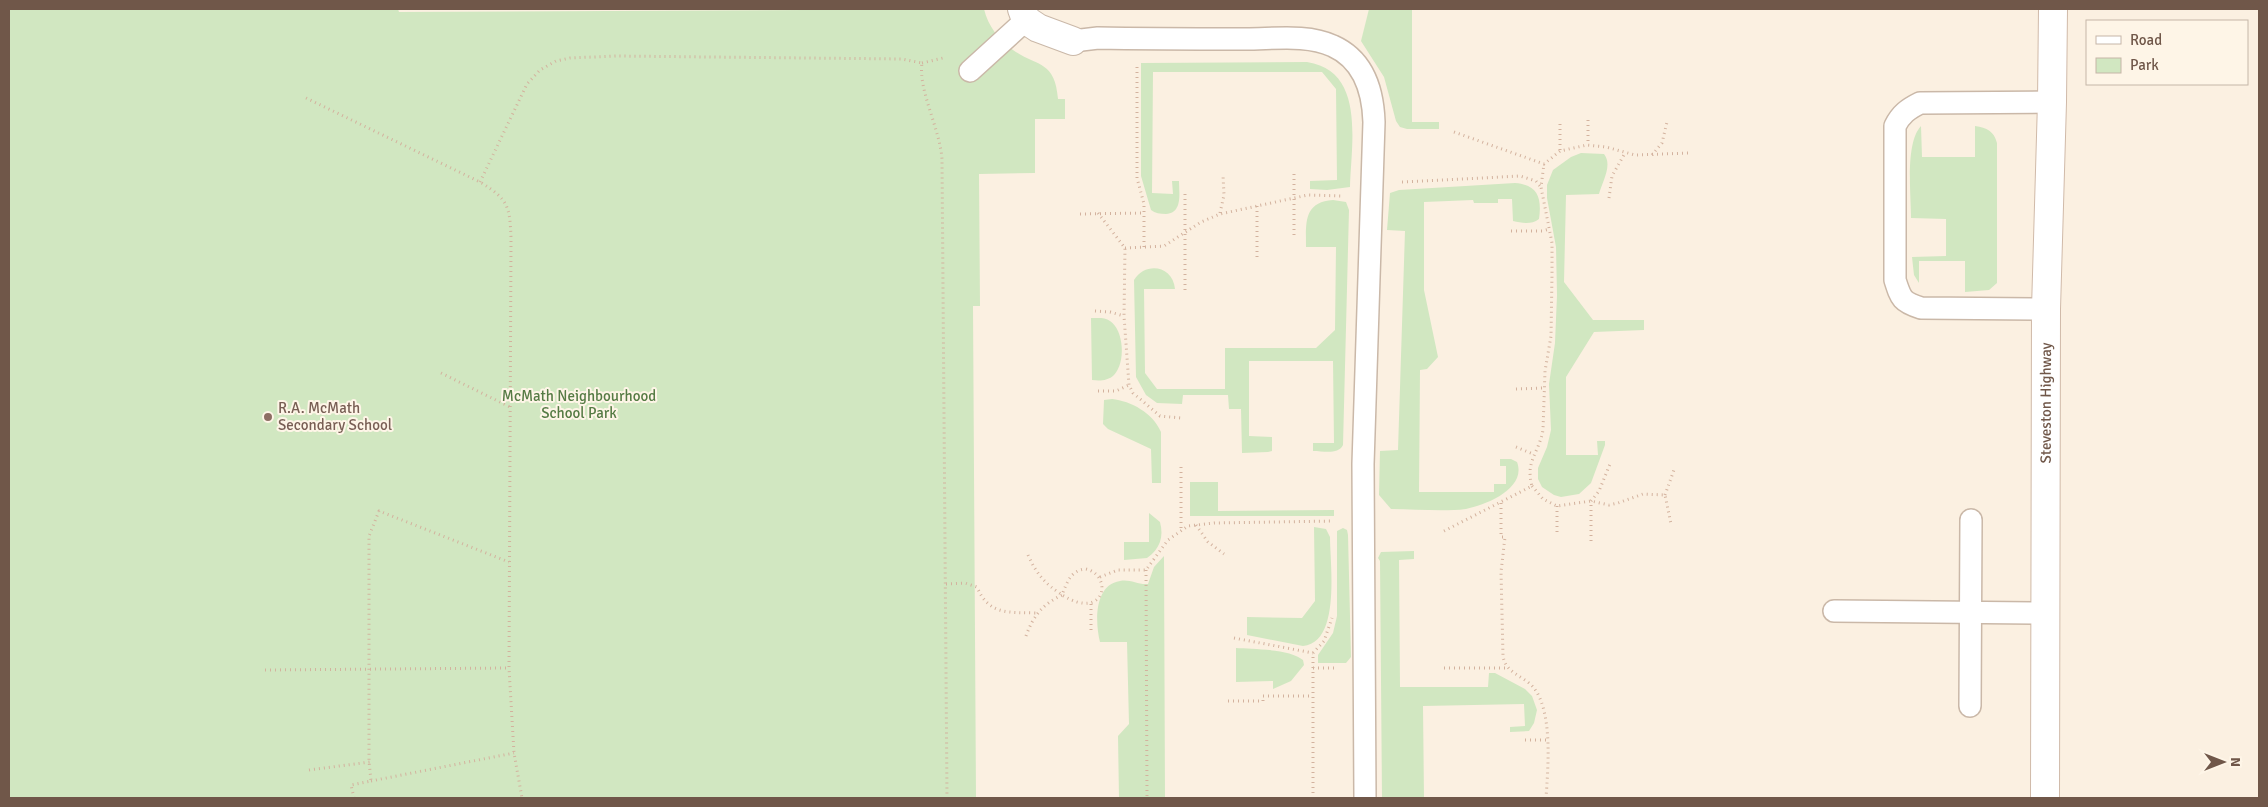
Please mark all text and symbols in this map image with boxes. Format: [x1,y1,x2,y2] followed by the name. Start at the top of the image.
[2086,20,2248,85] legend
[2130,31,2162,49] text: Road
[2130,56,2159,74] text: Park
[2037,342,2055,464] street label: Steveston Highway
[502,387,656,422] park label: McMath Neighbourhood School Park
[278,399,392,434] place label: R.A. McMath Secondary School
[262,411,274,423] marker: R.A. McMath Secondary School
[2198,737,2248,787] north arrow
[2227,757,2244,767] text: N

